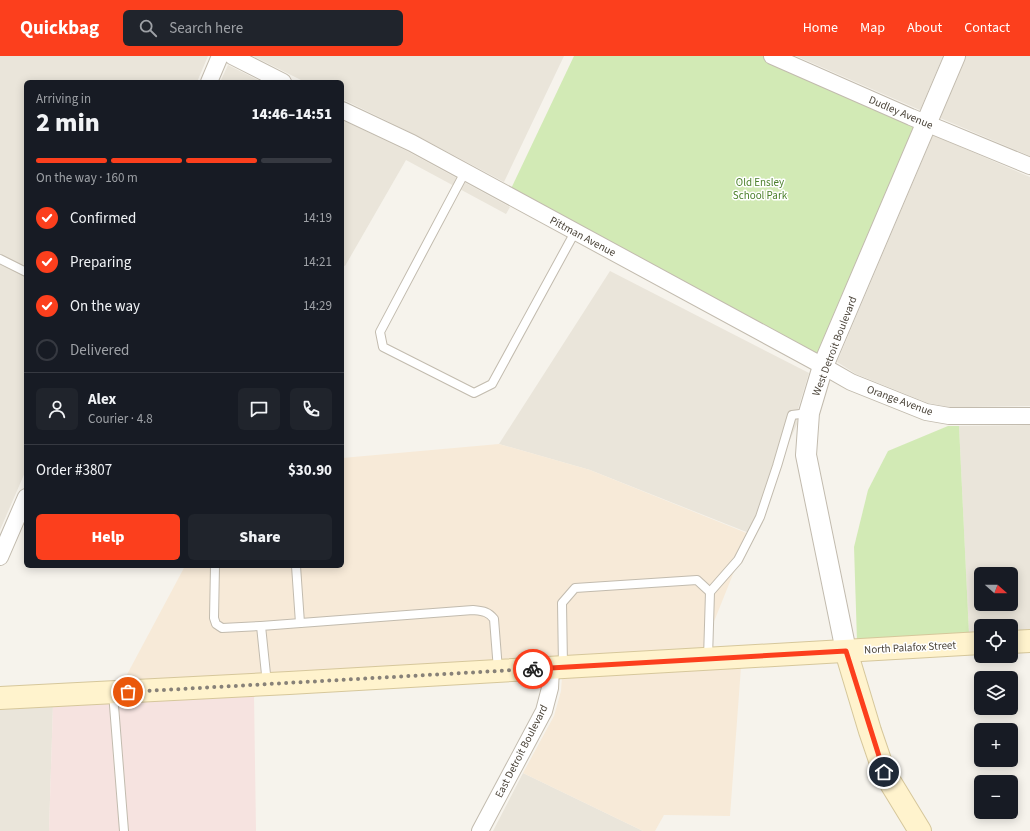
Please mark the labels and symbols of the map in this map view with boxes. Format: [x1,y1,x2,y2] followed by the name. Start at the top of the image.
[866,92,936,133] street label: Dudley Avenue
[733,175,788,203] park label: Old Ensley School Park
[547,213,619,260] street label: Pittman Avenue
[809,294,860,398] street label: West Detroit Boulevard
[865,382,935,420] street label: Orange Avenue
[974,567,1018,611] north arrow
[864,638,957,657] street label: North Palafox Street
[513,649,553,689] courier
[111,675,145,709] pin
[491,702,551,800] street label: East Detroit Boulevard
[867,755,901,789] pin

